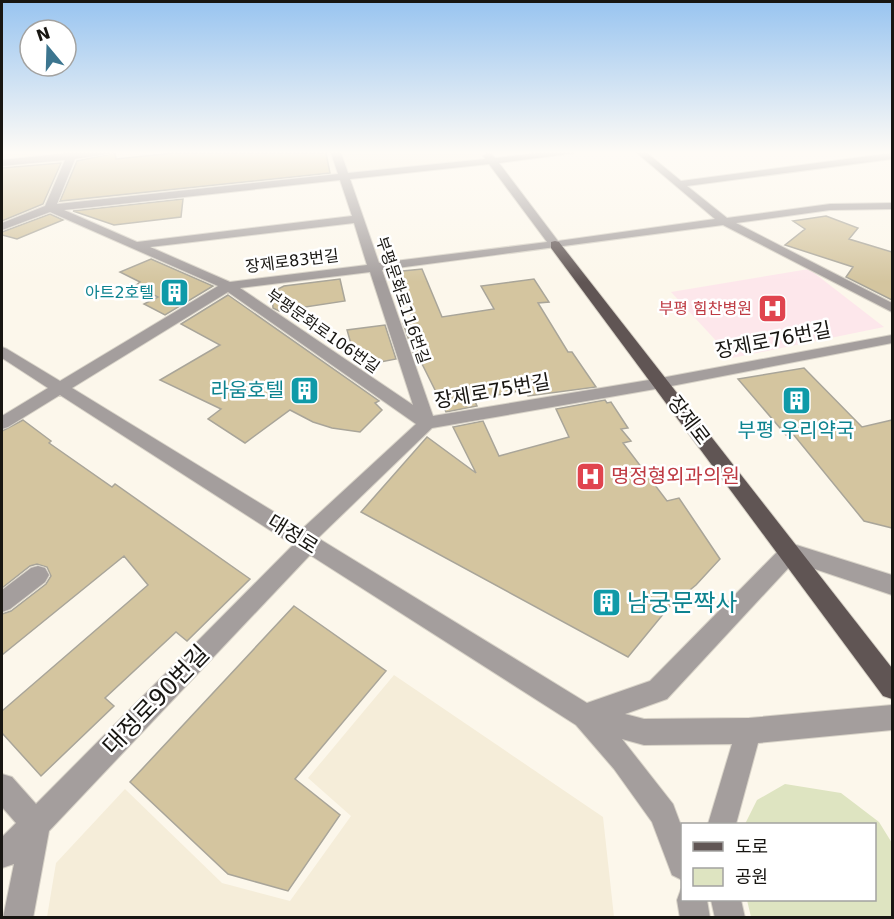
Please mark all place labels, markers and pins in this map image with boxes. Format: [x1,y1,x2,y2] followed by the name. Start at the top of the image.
[159,276,191,308] building icon: 아트2호텔
[85,283,154,302] place label: 아트2호텔
[757,292,789,324] hospital icon: 부평 힘찬병원
[659,299,752,318] place label: 부평 힘찬병원
[289,374,321,406] building icon: 라움호텔
[210,378,284,402] place label: 라움호텔
[780,384,812,416] building icon: 부평 우리약국
[738,418,854,442] place label: 부평 우리약국
[574,460,606,492] hospital icon: 명정형외과의원
[611,464,740,488] place label: 명정형외과의원
[590,587,622,619] building icon: 남궁문짝사
[627,589,737,617] place label: 남궁문짝사

